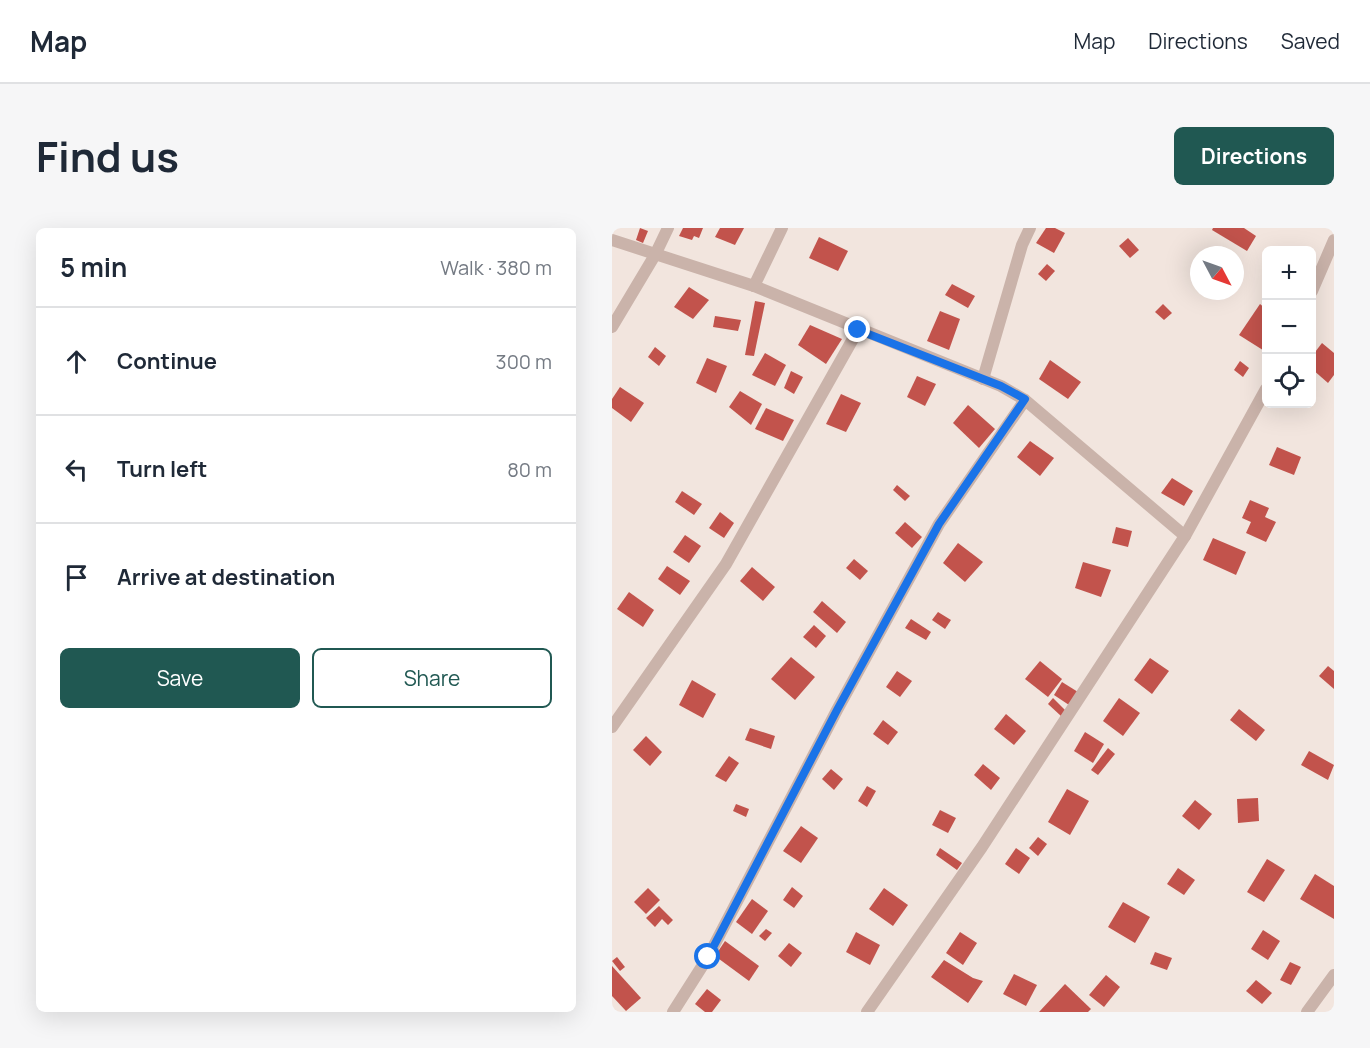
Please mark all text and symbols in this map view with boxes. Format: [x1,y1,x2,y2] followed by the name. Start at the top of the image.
[30,22,87,60] text: Map
[1074,27,1115,55] text: Map
[1148,27,1248,55] text: Directions
[1281,27,1340,55] text: Saved
[36,127,179,185] text: Find us
[1174,127,1334,185] button: Directions
[1190,246,1244,300] north arrow
[1262,246,1316,408] map controls
[1262,246,1316,300] button: +
[60,249,127,285] text: 5 min
[440,254,552,281] text: Walk · 380 m
[1262,300,1316,354] button: −
[844,316,870,342] route end
[60,345,93,378] icon: ahead
[117,346,217,376] text: Continue
[496,348,552,375] text: 300 m
[1262,354,1316,408] button: locate
[60,453,93,486] icon: left
[117,454,207,484] text: Turn left
[507,456,552,483] text: 80 m
[60,561,93,594] icon: arrive
[117,562,335,592] text: Arrive at destination
[60,648,300,708] button: Save
[312,648,552,708] button: Share
[694,943,720,969] route start

